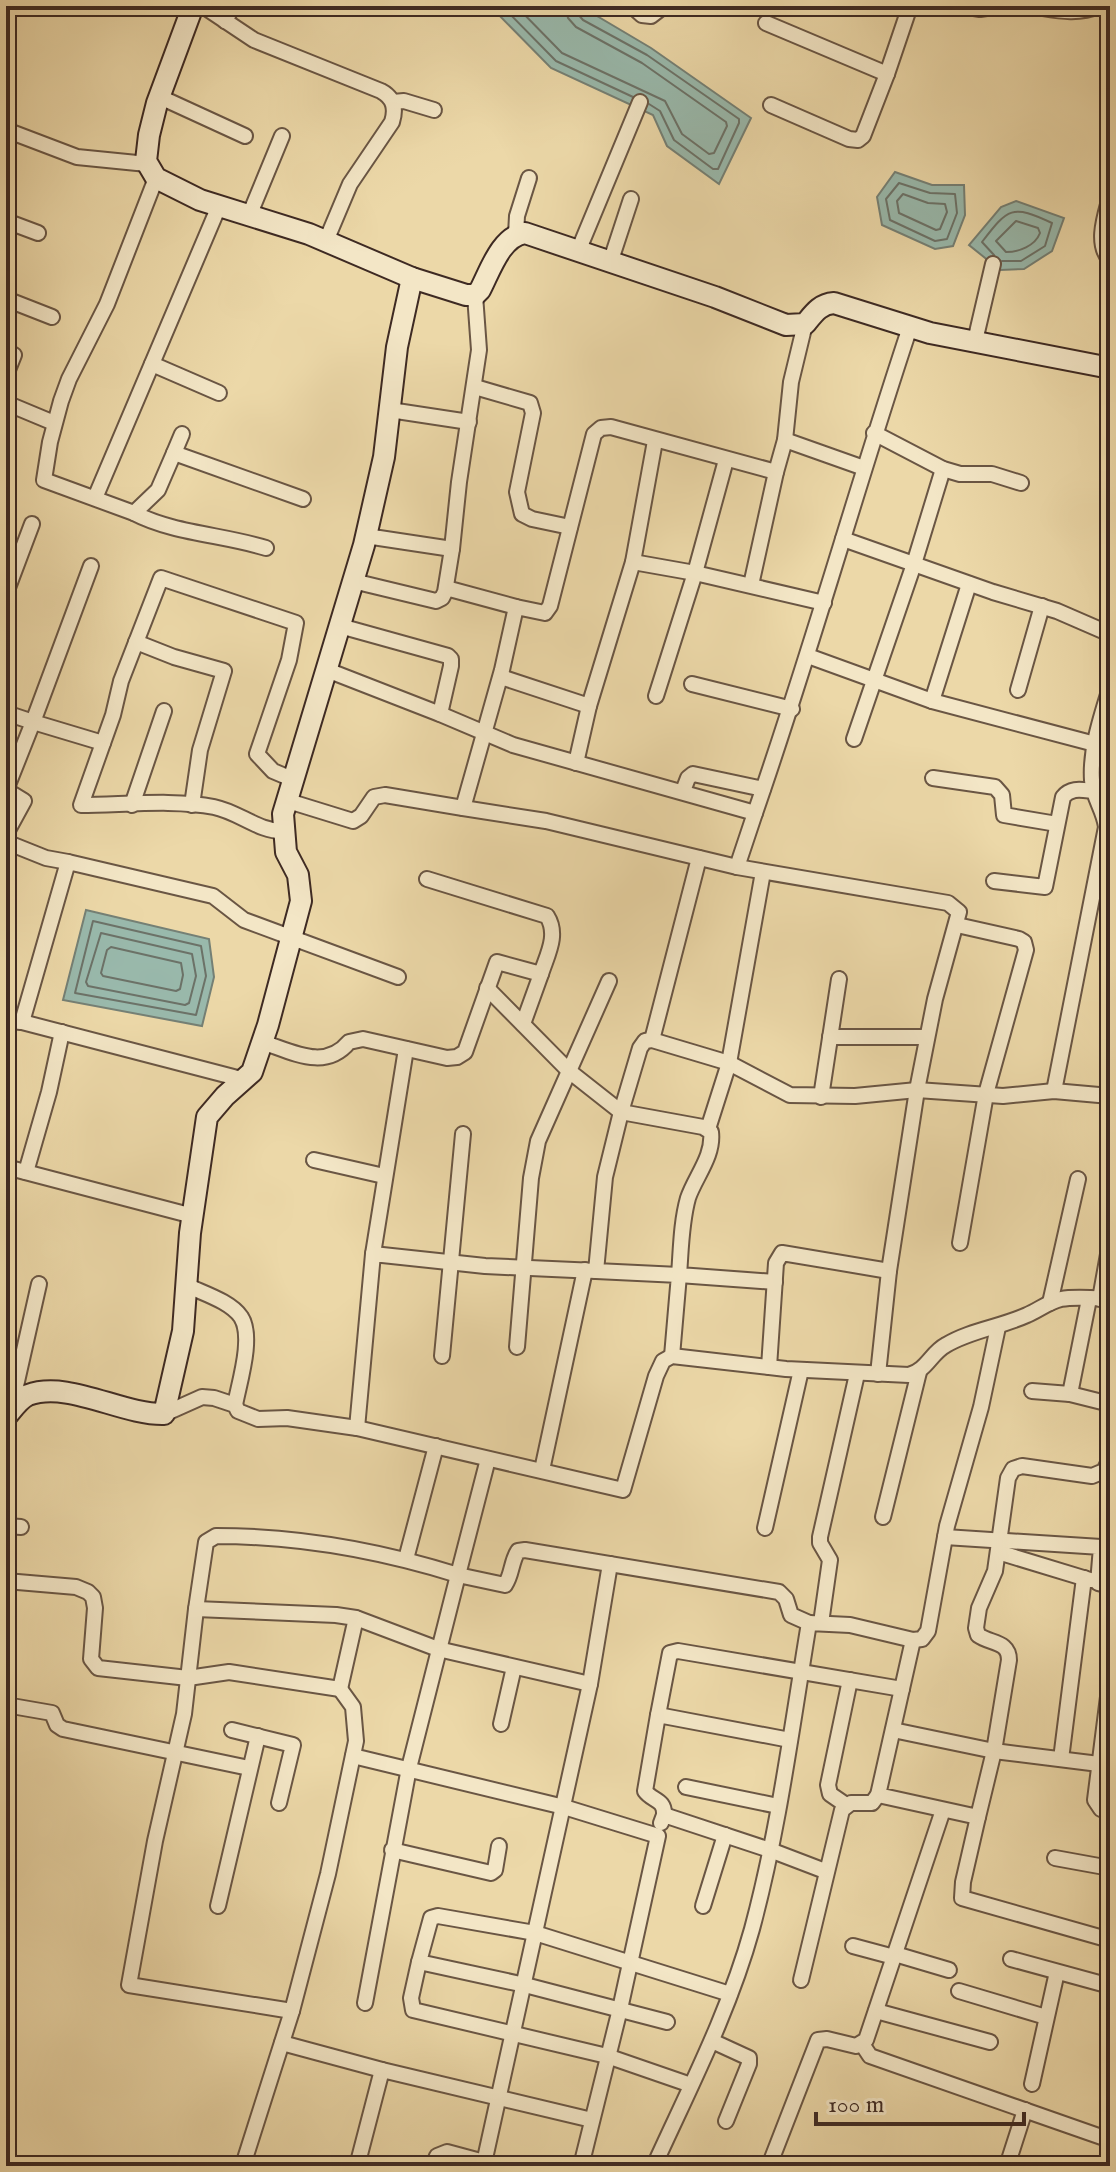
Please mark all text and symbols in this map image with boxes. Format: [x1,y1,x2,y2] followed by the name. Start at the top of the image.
[816,2076,1024,2126] scale bar
[828,2090,884,2121] text: 100 m

